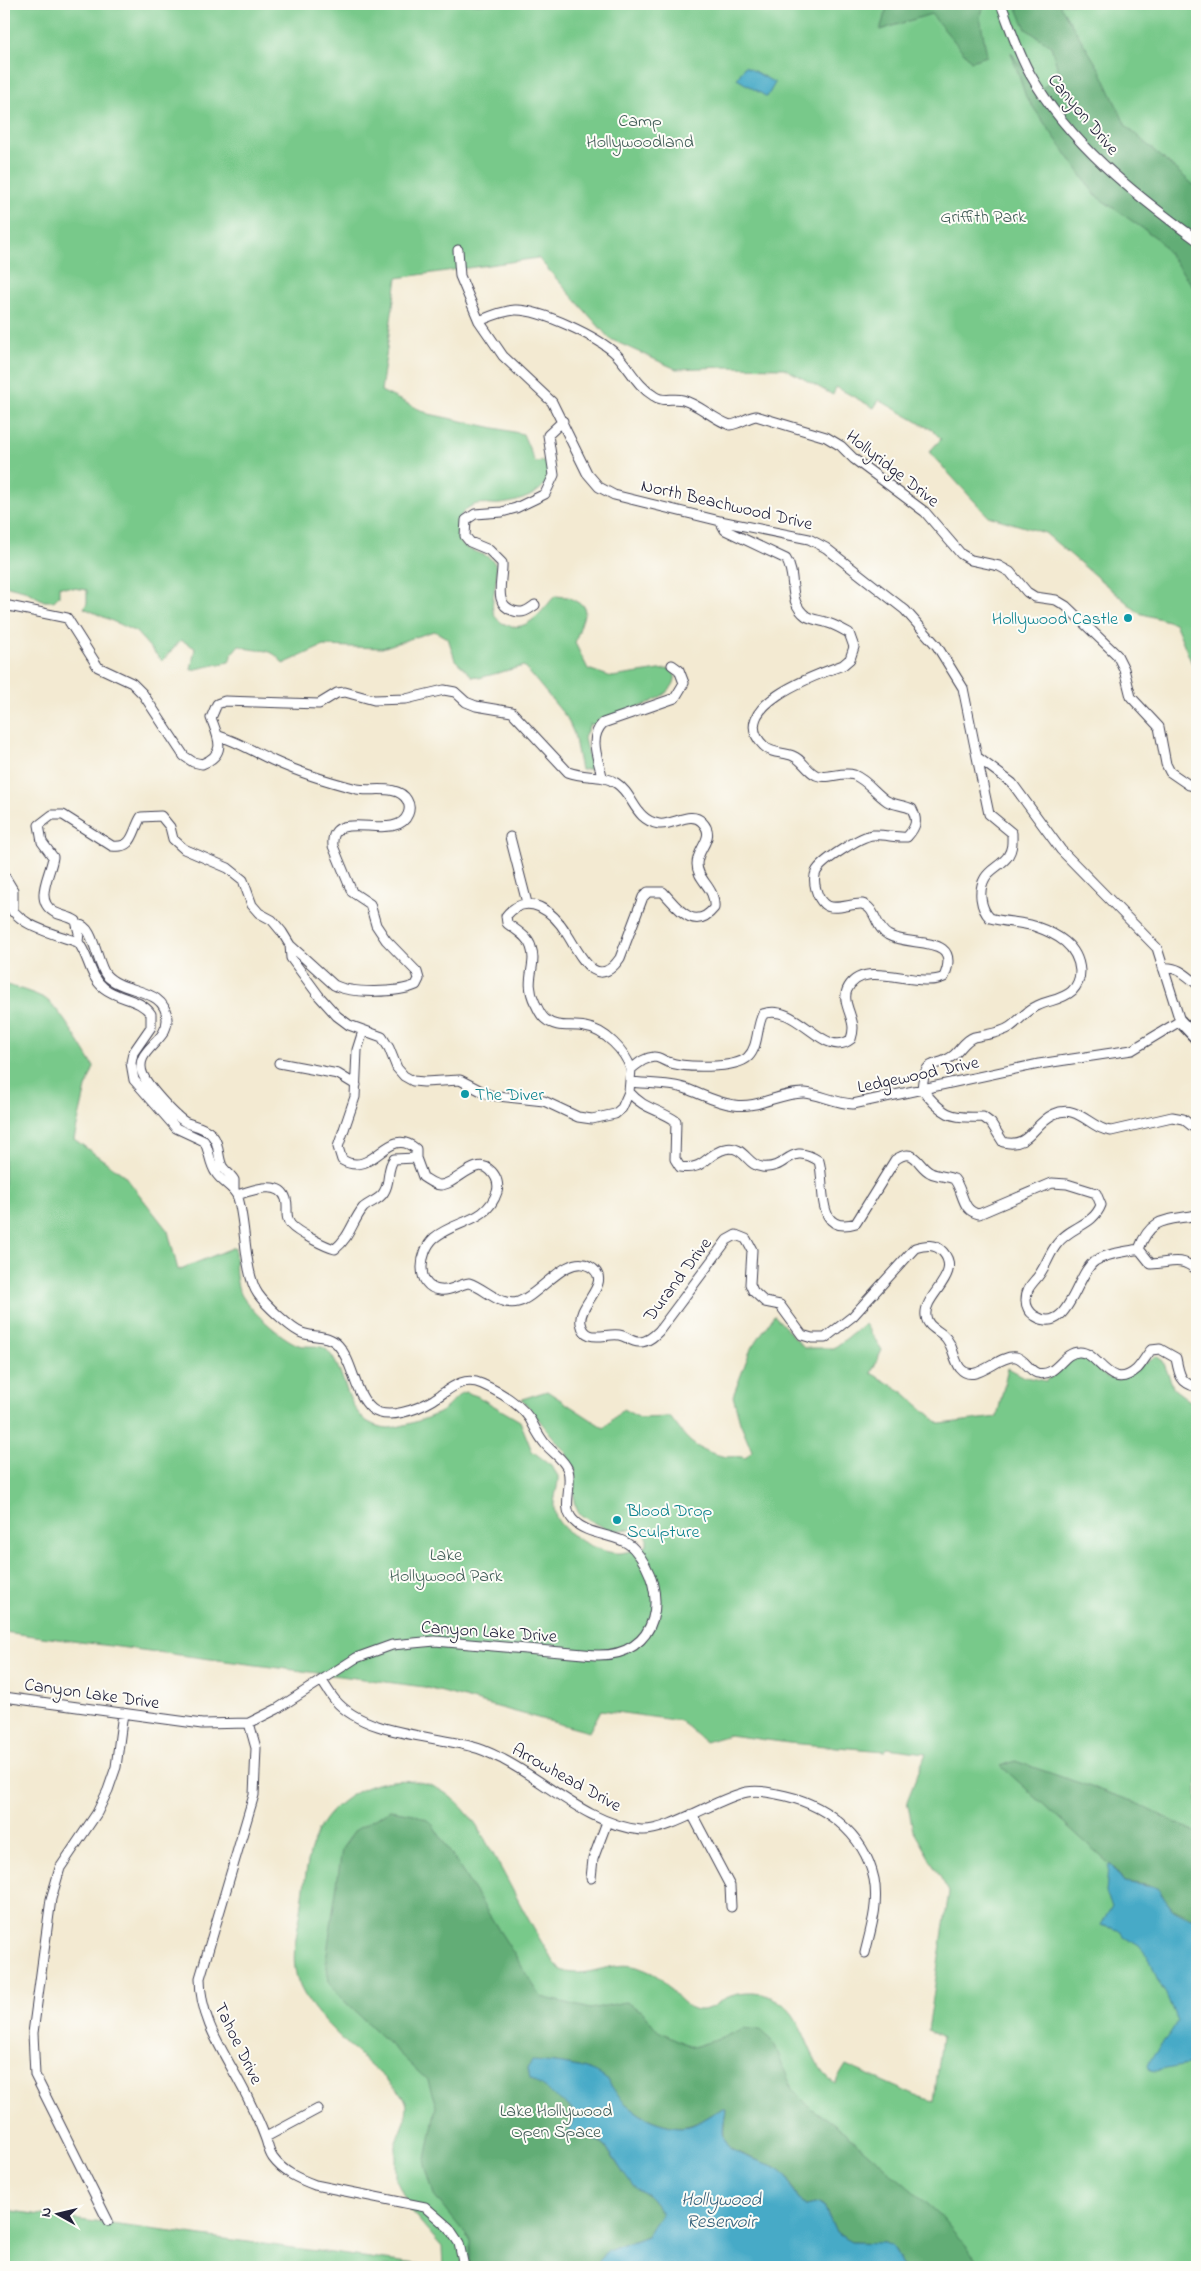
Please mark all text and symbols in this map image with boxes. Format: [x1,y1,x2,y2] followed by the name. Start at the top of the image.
[1041,69,1125,162] street label: Canyon Drive
[586,109,694,156] park label: Camp Hollywoodland
[940,205,1026,231] park label: Griffith Park
[839,425,945,516] street label: Hollyridge Drive
[638,474,816,539] street label: North Beachwood Drive
[992,607,1119,633] place label: Hollywood Castle
[1122,612,1134,624] marker: Hollywood Castle
[855,1050,983,1102] street label: Ledgewood Drive
[475,1083,544,1109] place label: The Diver
[459,1088,471,1100] marker: The Diver
[638,1232,720,1329] street label: Durand Drive
[626,1499,713,1546] place label: Blood Drop Sculpture
[611,1514,623,1526] marker: Blood Drop Sculpture
[390,1543,503,1590] park label: Lake Hollywood Park
[420,1615,559,1651] street label: Canyon Lake Drive
[22,1673,162,1717] street label: Canyon Lake Drive
[507,1738,626,1820] street label: Arrowhead Drive
[206,1999,269,2090] street label: Tahoe Drive
[500,2099,612,2146] park label: Lake Hollywood Open Space
[681,2187,762,2236] water label: Hollywood Reservoir
[32,2188,82,2238] north arrow
[36,2206,58,2219] text: N

